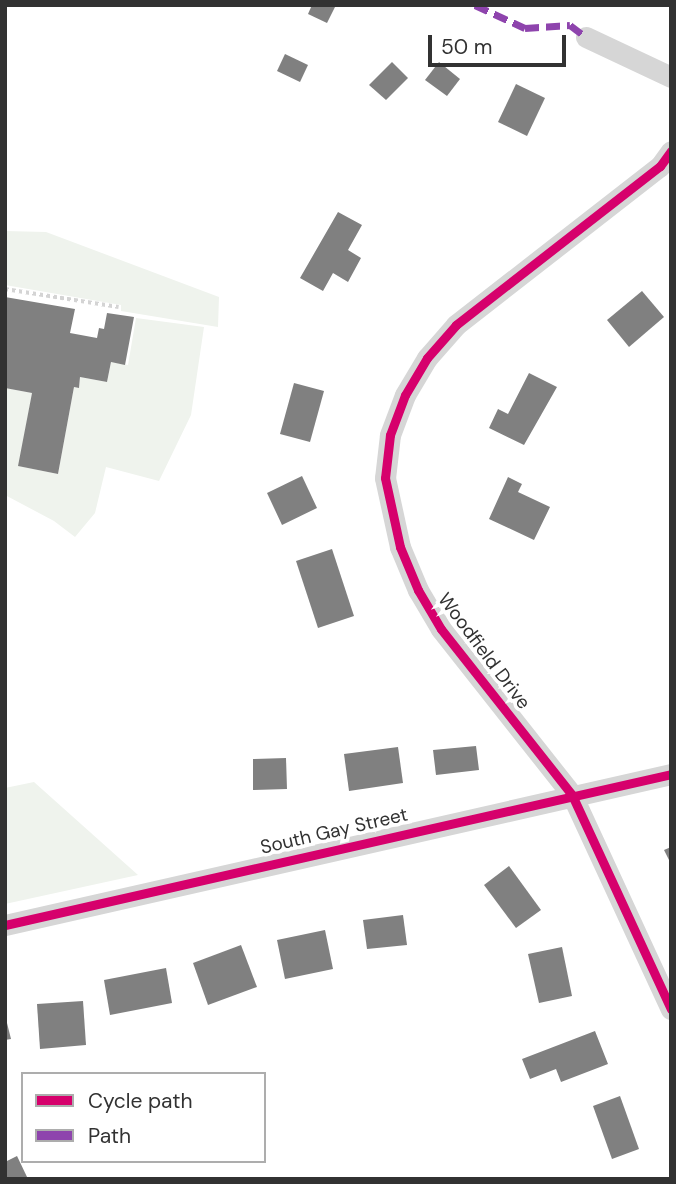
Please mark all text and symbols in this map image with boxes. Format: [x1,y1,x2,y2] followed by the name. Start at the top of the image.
[431,21,569,65] scale bar
[441,33,492,61] text: 50 m
[433,588,535,714] street label: Woodfield Drive
[258,803,410,859] street label: South Gay Street
[21,1072,266,1163] legend
[88,1087,193,1115] text: Cycle path
[88,1122,131,1150] text: Path

